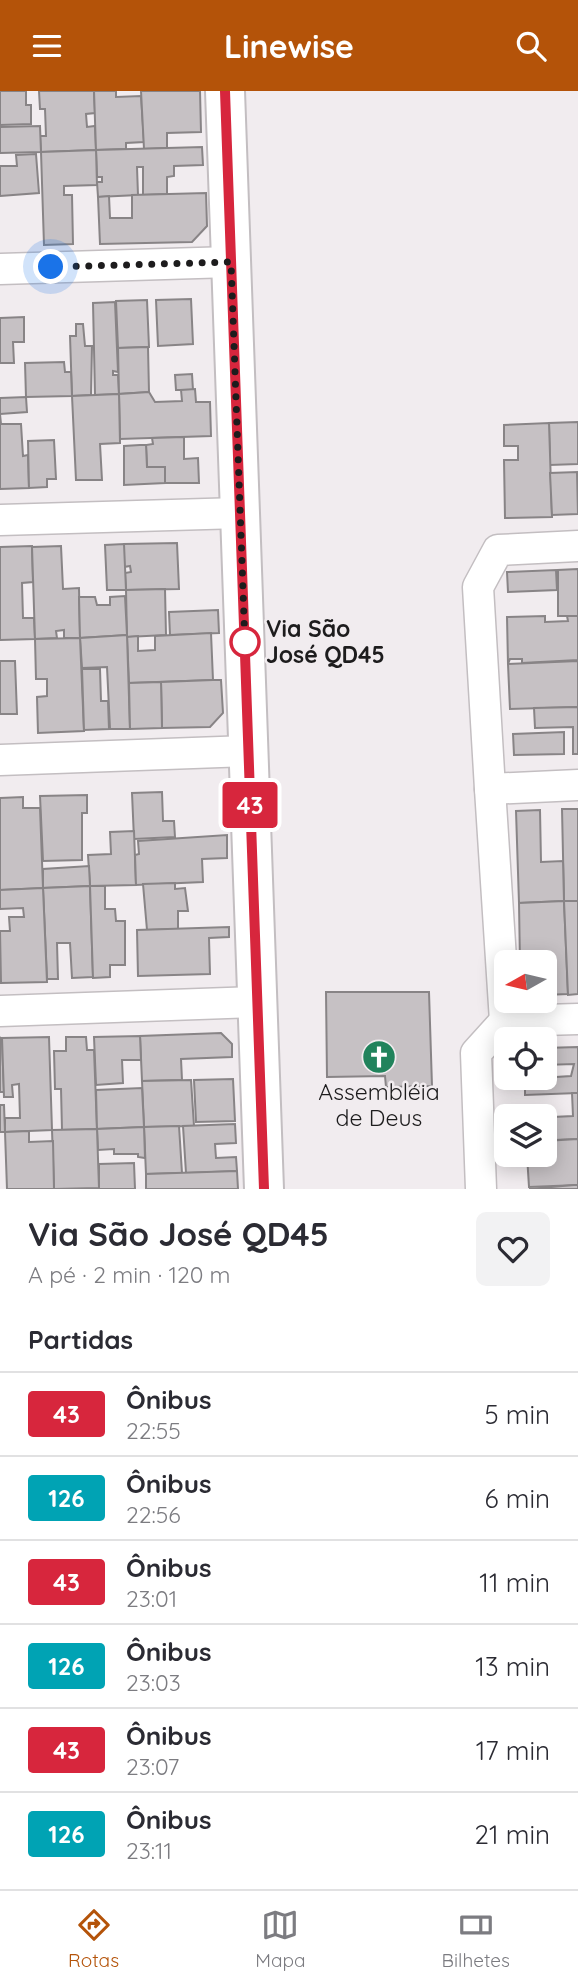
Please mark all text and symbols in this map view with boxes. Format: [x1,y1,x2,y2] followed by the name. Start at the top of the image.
[224,26,354,66] text: Linewise
[28,27,66,65] icon: menu
[512,27,550,65] icon: search
[33,249,68,284] your location
[266,614,385,669] place label: Via São José QD45
[230,627,260,657] marker: Via São José QD45
[218,782,282,828] line badge: 43
[237,790,264,820] text: 43
[494,950,556,1013] north arrow
[494,950,557,1167] map controls
[494,1027,557,1090] button: locate
[360,1038,398,1076] church icon: Assembléia de Deus
[318,1077,440,1132] place label: Assembléia de Deus
[494,1104,557,1167] button: layers
[476,1212,550,1286] button: heart
[28,1213,329,1254] text: Via São José QD45
[28,1260,231,1289] text: A pé · 2 min · 120 m
[28,1323,133,1356] text: Partidas
[126,1383,212,1416] text: Ônibus
[484,1398,550,1431] text: 5 min
[53,1399,80,1429] text: 43
[126,1416,181,1445] text: 22:55
[126,1467,212,1500] text: Ônibus
[485,1482,550,1515] text: 6 min
[48,1483,85,1513] text: 126
[126,1500,181,1529] text: 22:56
[126,1551,212,1584] text: Ônibus
[479,1566,550,1599] text: 11 min
[53,1567,80,1597] text: 43
[126,1584,177,1613] text: 23:01
[126,1635,212,1668] text: Ônibus
[475,1650,550,1683] text: 13 min
[48,1651,85,1681] text: 126
[126,1668,181,1697] text: 23:03
[126,1719,212,1752] text: Ônibus
[476,1734,550,1767] text: 17 min
[53,1735,80,1765] text: 43
[126,1752,179,1781] text: 23:07
[126,1803,212,1836] text: Ônibus
[475,1818,550,1851] text: 21 min
[48,1819,85,1849] text: 126
[126,1836,172,1865] text: 23:11
[68,1906,119,1972] tab: Rotas
[255,1906,305,1972] tab: Mapa
[442,1906,510,1972] tab: Bilhetes

